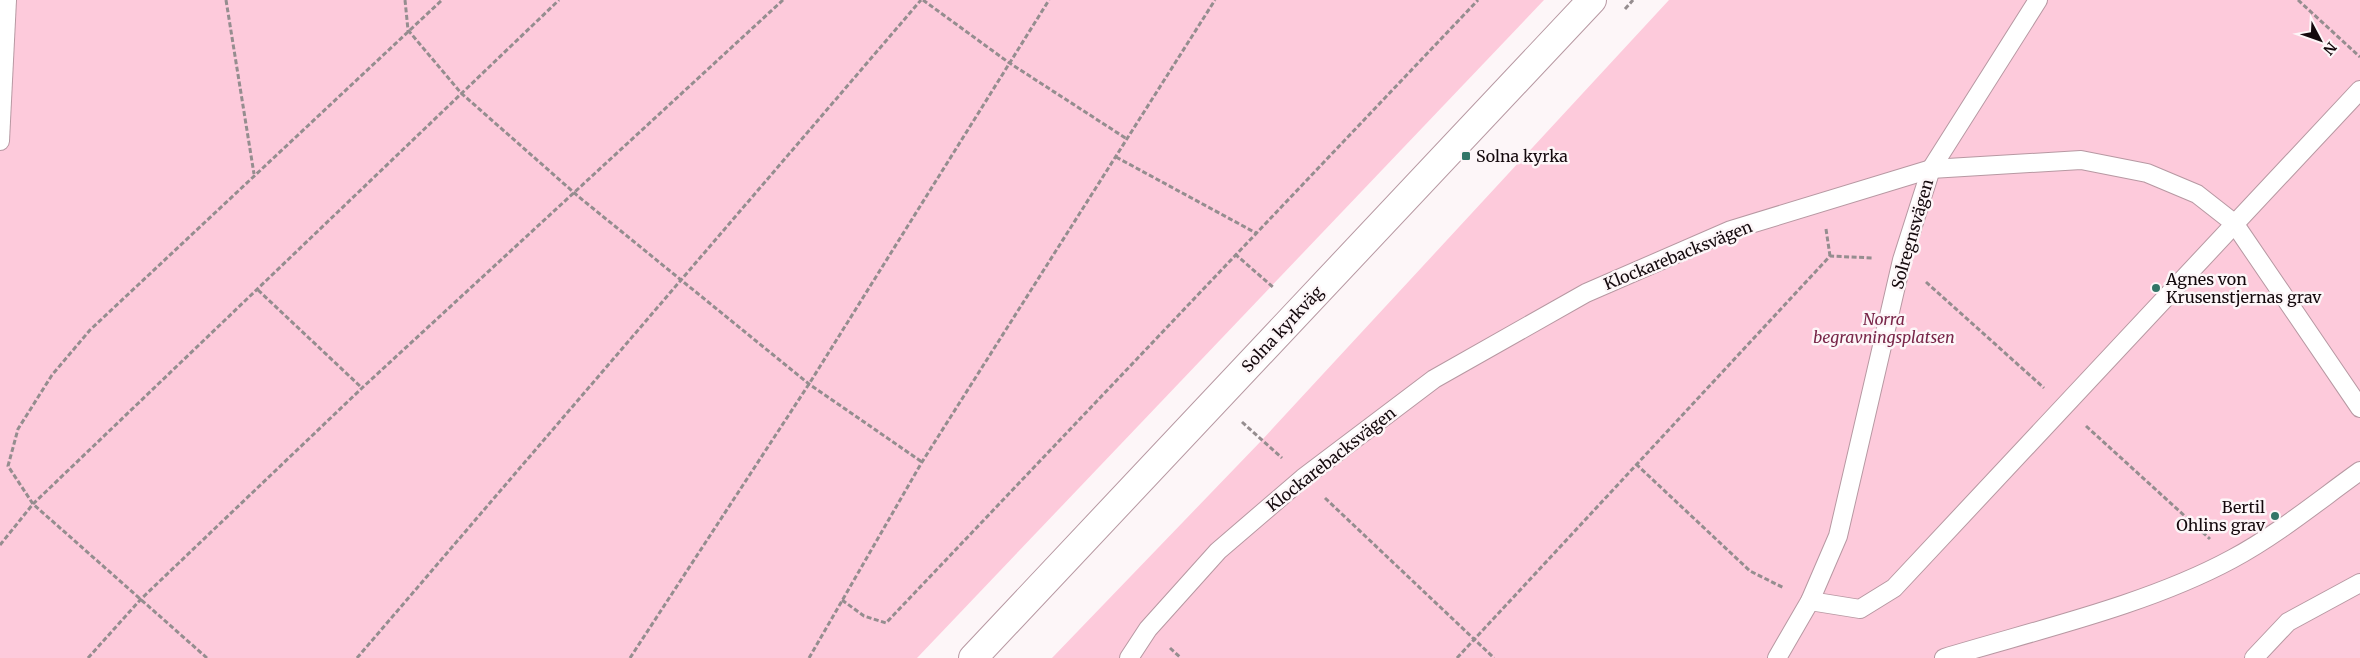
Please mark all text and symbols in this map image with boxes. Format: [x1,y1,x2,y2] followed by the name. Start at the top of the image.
[2295,15,2345,65] north arrow
[2319,38,2340,59] text: N
[1476,146,1568,166] place label: Solna kyrka
[1460,150,1472,162] marker: Solna kyrka
[1887,176,1937,291] street label: Solregnsvägen
[1601,216,1756,294] street label: Klockarebacksvägen
[2165,269,2322,307] place label: Agnes von Krusenstjernas grav
[1237,282,1327,376] street label: Solna kyrkväg
[2150,282,2162,294] marker: Agnes von Krusenstjernas grav
[1813,309,1955,347] park label: Norra begravningsplatsen
[1262,402,1400,516] street label: Klockarebacksvägen
[2176,497,2266,535] place label: Bertil Ohlins grav
[2269,510,2281,522] marker: Bertil Ohlins grav

